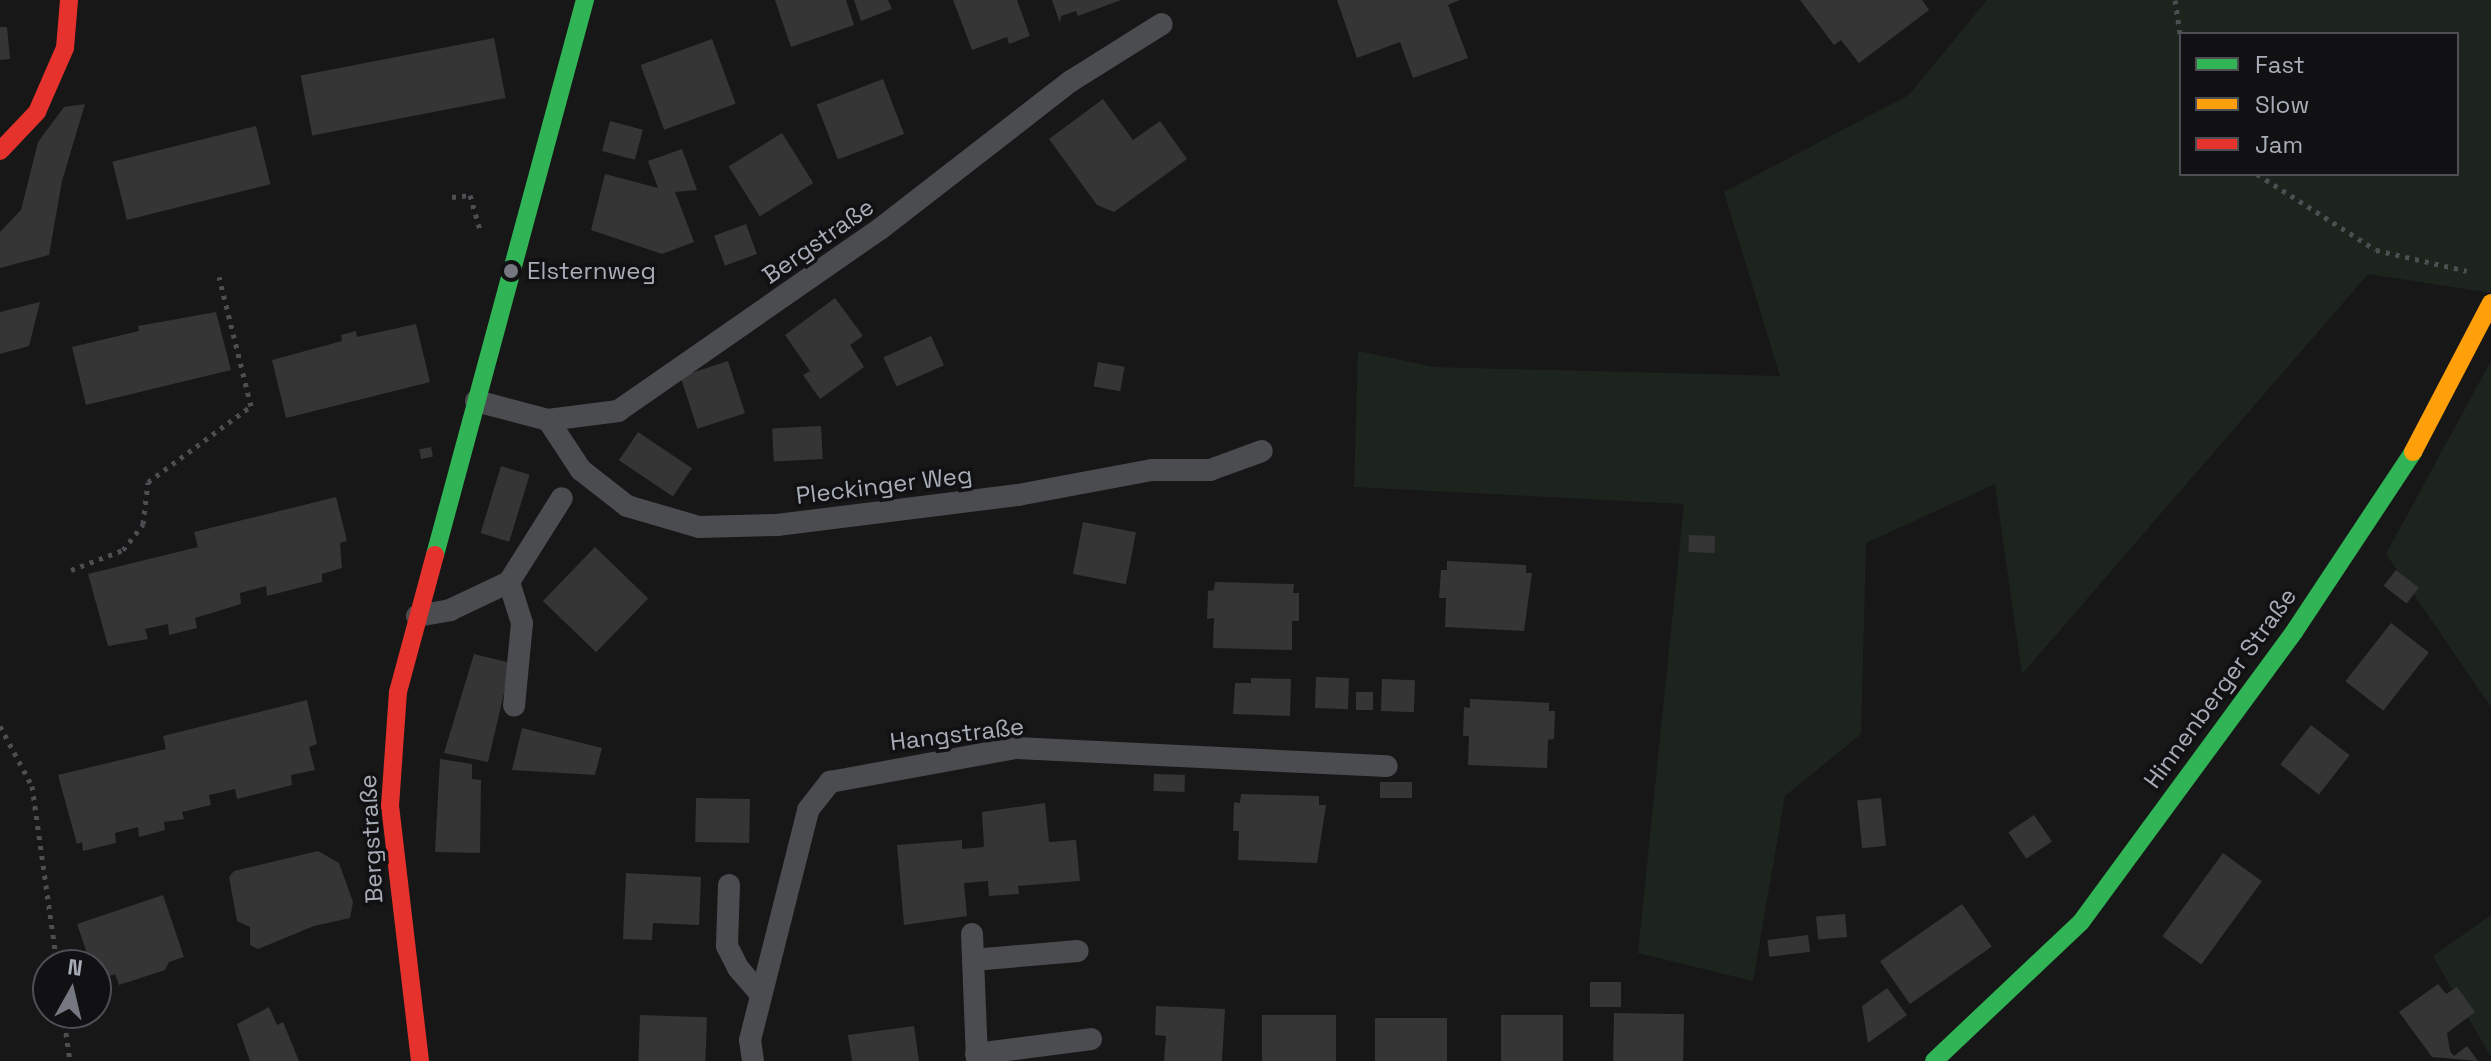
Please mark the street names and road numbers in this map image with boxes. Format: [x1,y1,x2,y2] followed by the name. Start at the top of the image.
[757,192,879,290] street label: Bergstraße
[794,460,974,510] street label: Pleckinger Weg
[2138,582,2302,794] street label: Hinnenberger Straße
[888,711,1026,757] street label: Hangstraße
[353,774,389,904] street label: Bergstraße

